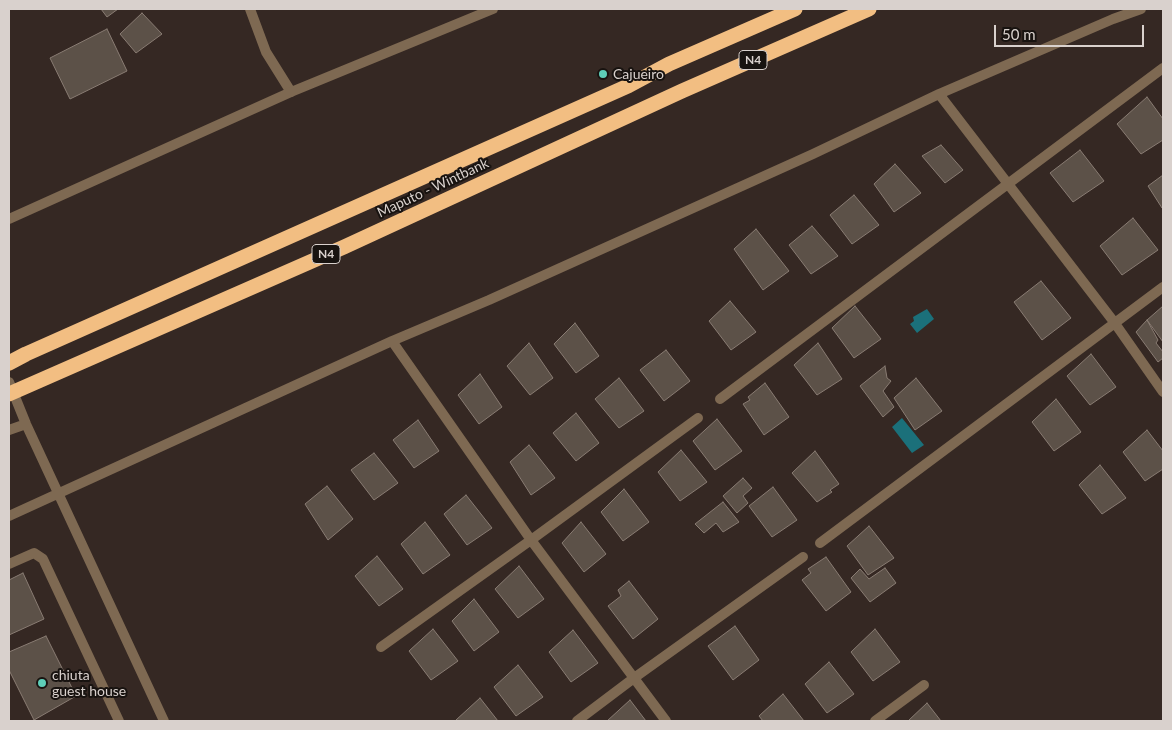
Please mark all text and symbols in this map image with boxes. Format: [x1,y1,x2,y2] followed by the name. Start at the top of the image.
[997,15,1147,47] scale bar
[1002,25,1036,43] text: 50 m
[739,50,767,70] road number: N4
[613,66,664,82] place label: Cajueiro
[597,68,609,80] marker: Cajueiro
[375,155,491,221] street label: Maputo - Wintbank
[312,244,340,264] road number: N4
[52,667,126,700] place label: chiuta guest house
[36,677,48,689] marker: chiuta guest house

